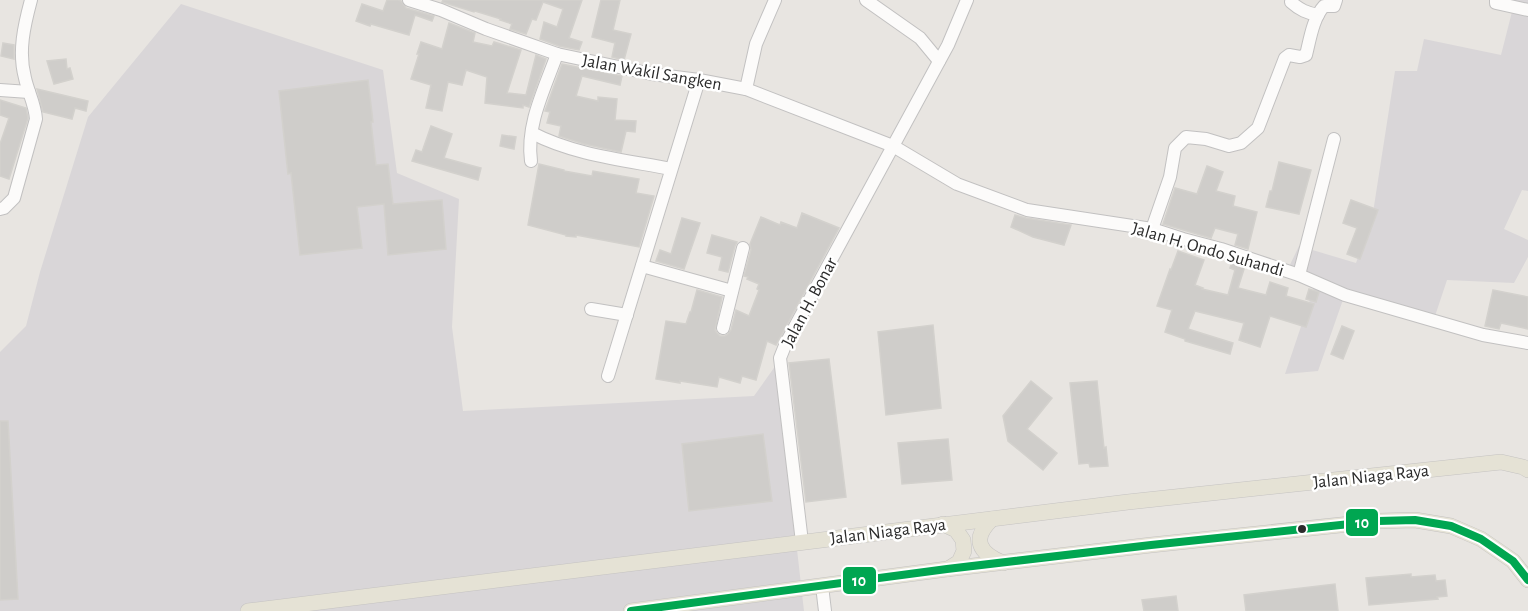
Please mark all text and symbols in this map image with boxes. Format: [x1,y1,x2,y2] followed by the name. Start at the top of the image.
[581,52,723,94] street label: Jalan Wakil Sangken
[1130,220,1286,280] street label: Jalan H. Ondo Suhandi
[779,255,841,350] street label: Jalan H. Bonar
[1312,462,1430,492] street label: Jalan Niaga Raya
[1345,508,1379,537] line badge: 10
[1355,515,1369,531] text: 10
[829,516,947,548] street label: Jalan Niaga Raya
[1296,523,1308,535] unlabelled marker
[842,566,877,595] line badge: 10
[852,573,866,589] text: 10

